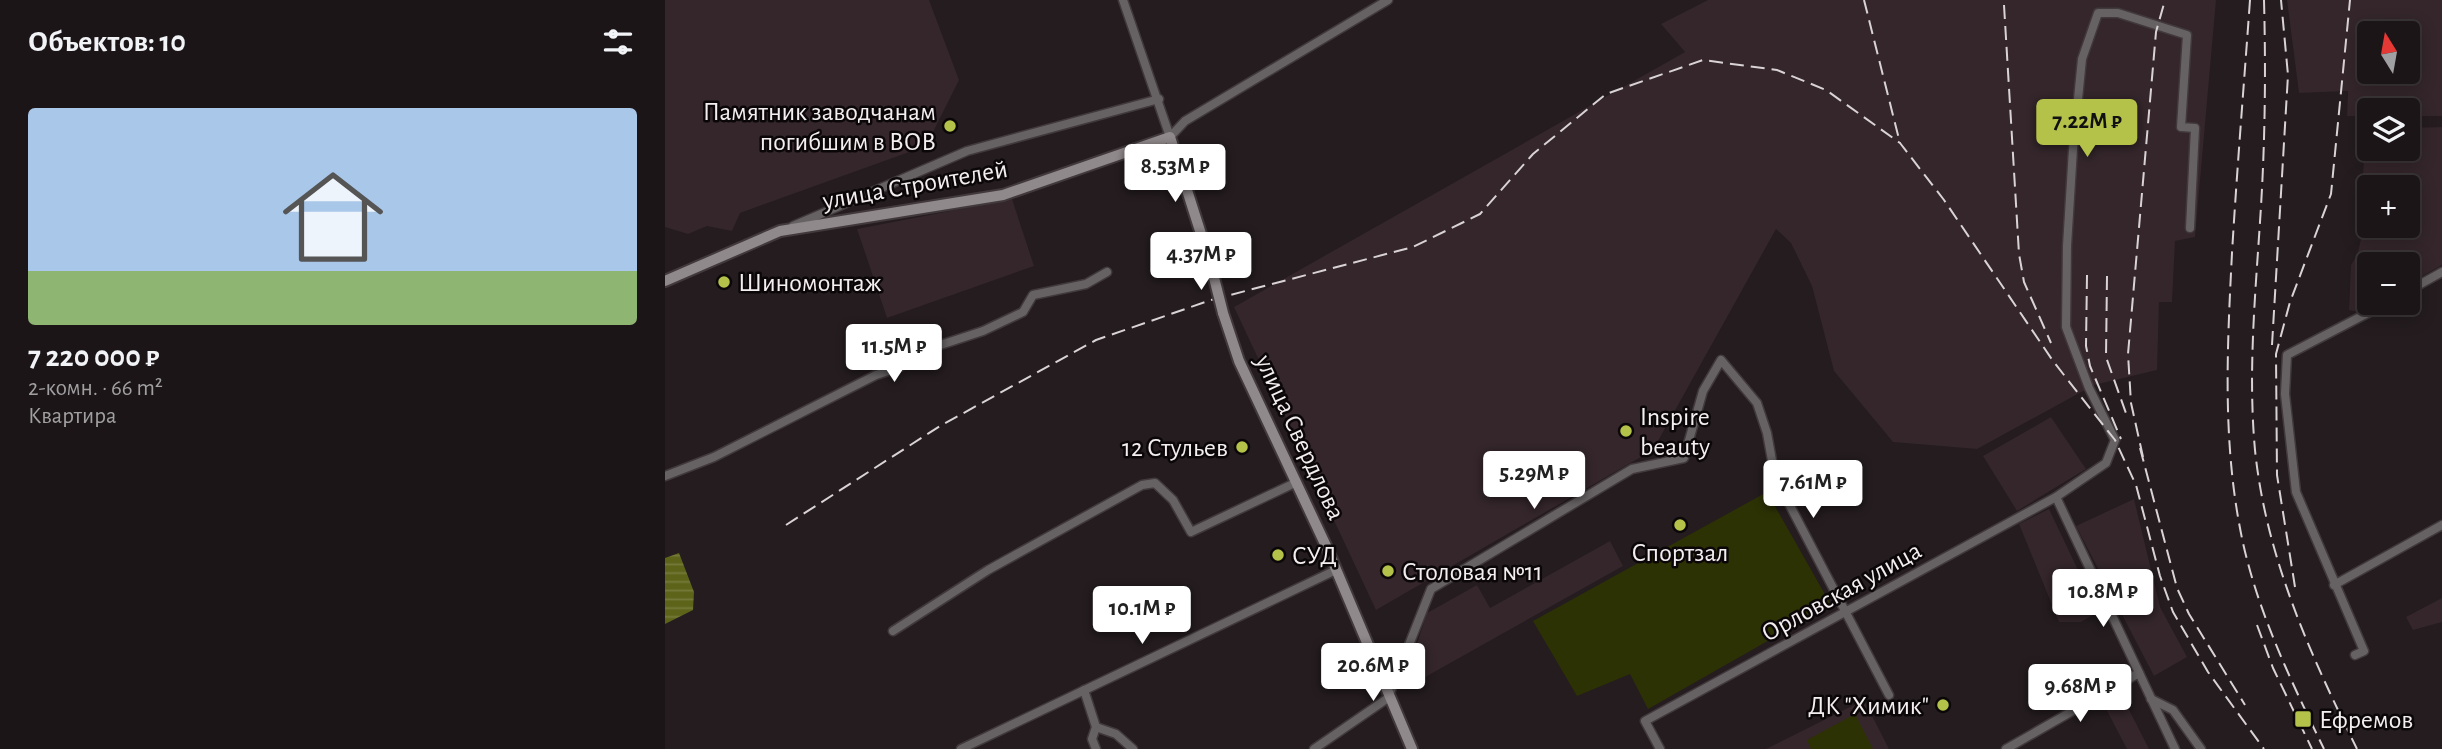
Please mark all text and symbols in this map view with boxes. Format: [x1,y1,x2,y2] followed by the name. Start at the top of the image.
[2357,21,2420,84] north arrow
[2357,21,2420,315] map controls
[599,23,637,61] icon: filters
[28,27,186,57] text: Объектов: 10
[2357,98,2420,161] button: layers
[703,99,936,155] place label: Памятник заводчанам погибшим в ВОВ
[2022,100,2152,159] pin: 7.22M ₽
[2052,110,2122,133] text: 7.22M ₽
[942,118,958,134] marker: Памятник заводчанам погибшим в ВОВ
[1110,144,1240,204] pin: 8.53M ₽
[270,154,396,280] icon: home
[1140,155,1210,178] text: 8.53M ₽
[820,156,1010,214] street label: улица Строителей
[2357,175,2420,238] button: +
[1136,232,1266,292] pin: 4.37M ₽
[1166,243,1236,266] text: 4.37M ₽
[2357,252,2420,315] button: −
[738,270,882,296] place label: Шиномонтаж
[716,274,732,290] marker: Шиномонтаж
[829,324,959,384] pin: 11.5M ₽
[862,335,926,358] text: 11.5M ₽
[28,342,159,372] text: 7 220 000 ₽
[1250,350,1350,524] street label: улица Свердлова
[28,377,163,400] text: 2-комн. · 66 m²
[1640,404,1710,460] place label: Inspire beauty
[28,405,116,428] text: Квартира
[1618,423,1634,439] marker: Inspire beauty
[1122,435,1228,461] place label: 12 Стульев
[1234,439,1250,455] marker: 12 Стульев
[1469,452,1599,511] pin: 5.29M ₽
[1748,461,1878,520] pin: 7.61M ₽
[1499,462,1569,485] text: 5.29M ₽
[1779,471,1847,494] text: 7.61M ₽
[1672,517,1688,533] marker: Спортзал
[1757,537,1926,647] street label: Орловская улица
[1632,540,1728,566] place label: Спортзал
[1292,543,1337,569] place label: СУД
[1270,547,1286,563] marker: СУД
[1402,559,1543,585] place label: Столовая №11
[1380,563,1396,579] marker: Столовая №11
[2038,570,2168,629] pin: 10.8M ₽
[2068,580,2138,603] text: 10.8M ₽
[1077,586,1207,646] pin: 10.1M ₽
[1109,597,1175,620] text: 10.1M ₽
[1308,644,1438,703] pin: 20.6M ₽
[1337,654,1409,677] text: 20.6M ₽
[2015,664,2145,724] pin: 9.68M ₽
[2044,675,2116,698] text: 9.68M ₽
[1808,693,1929,719] place label: ДК "Химик"
[1935,697,1951,713] marker: ДК "Химик"
[2319,707,2413,733] place label: Ефремов
[2293,709,2313,729] marker: Ефремов

